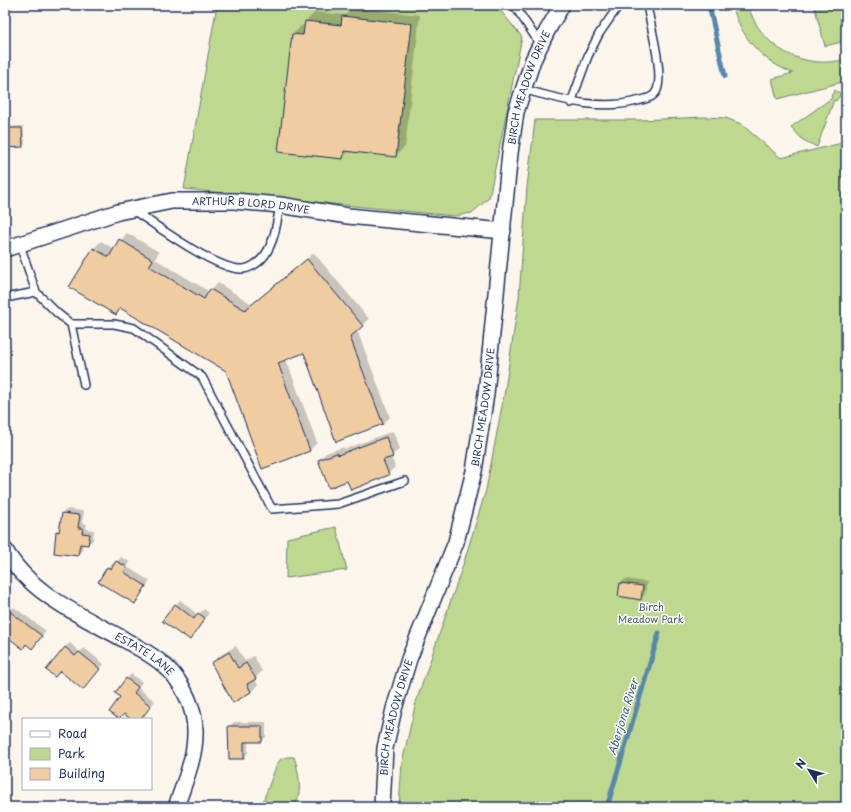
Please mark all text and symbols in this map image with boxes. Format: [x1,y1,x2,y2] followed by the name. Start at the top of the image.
[503,28,553,146] street label: BIRCH MEADOW DRIVE
[192,193,311,217] street label: ARTHUR B LORD DRIVE
[467,347,498,468] street label: BIRCH MEADOW DRIVE
[618,599,684,626] park label: Birch Meadow Park
[112,628,178,678] street label: ESTATE LANE
[376,657,416,776] street label: BIRCH MEADOW DRIVE
[603,675,643,757] water label: Aberjona River
[22,718,152,790] legend
[58,724,87,742] text: Road
[58,744,85,762] text: Park
[789,750,829,790] north arrow
[791,755,810,772] text: N
[58,764,105,782] text: Building

